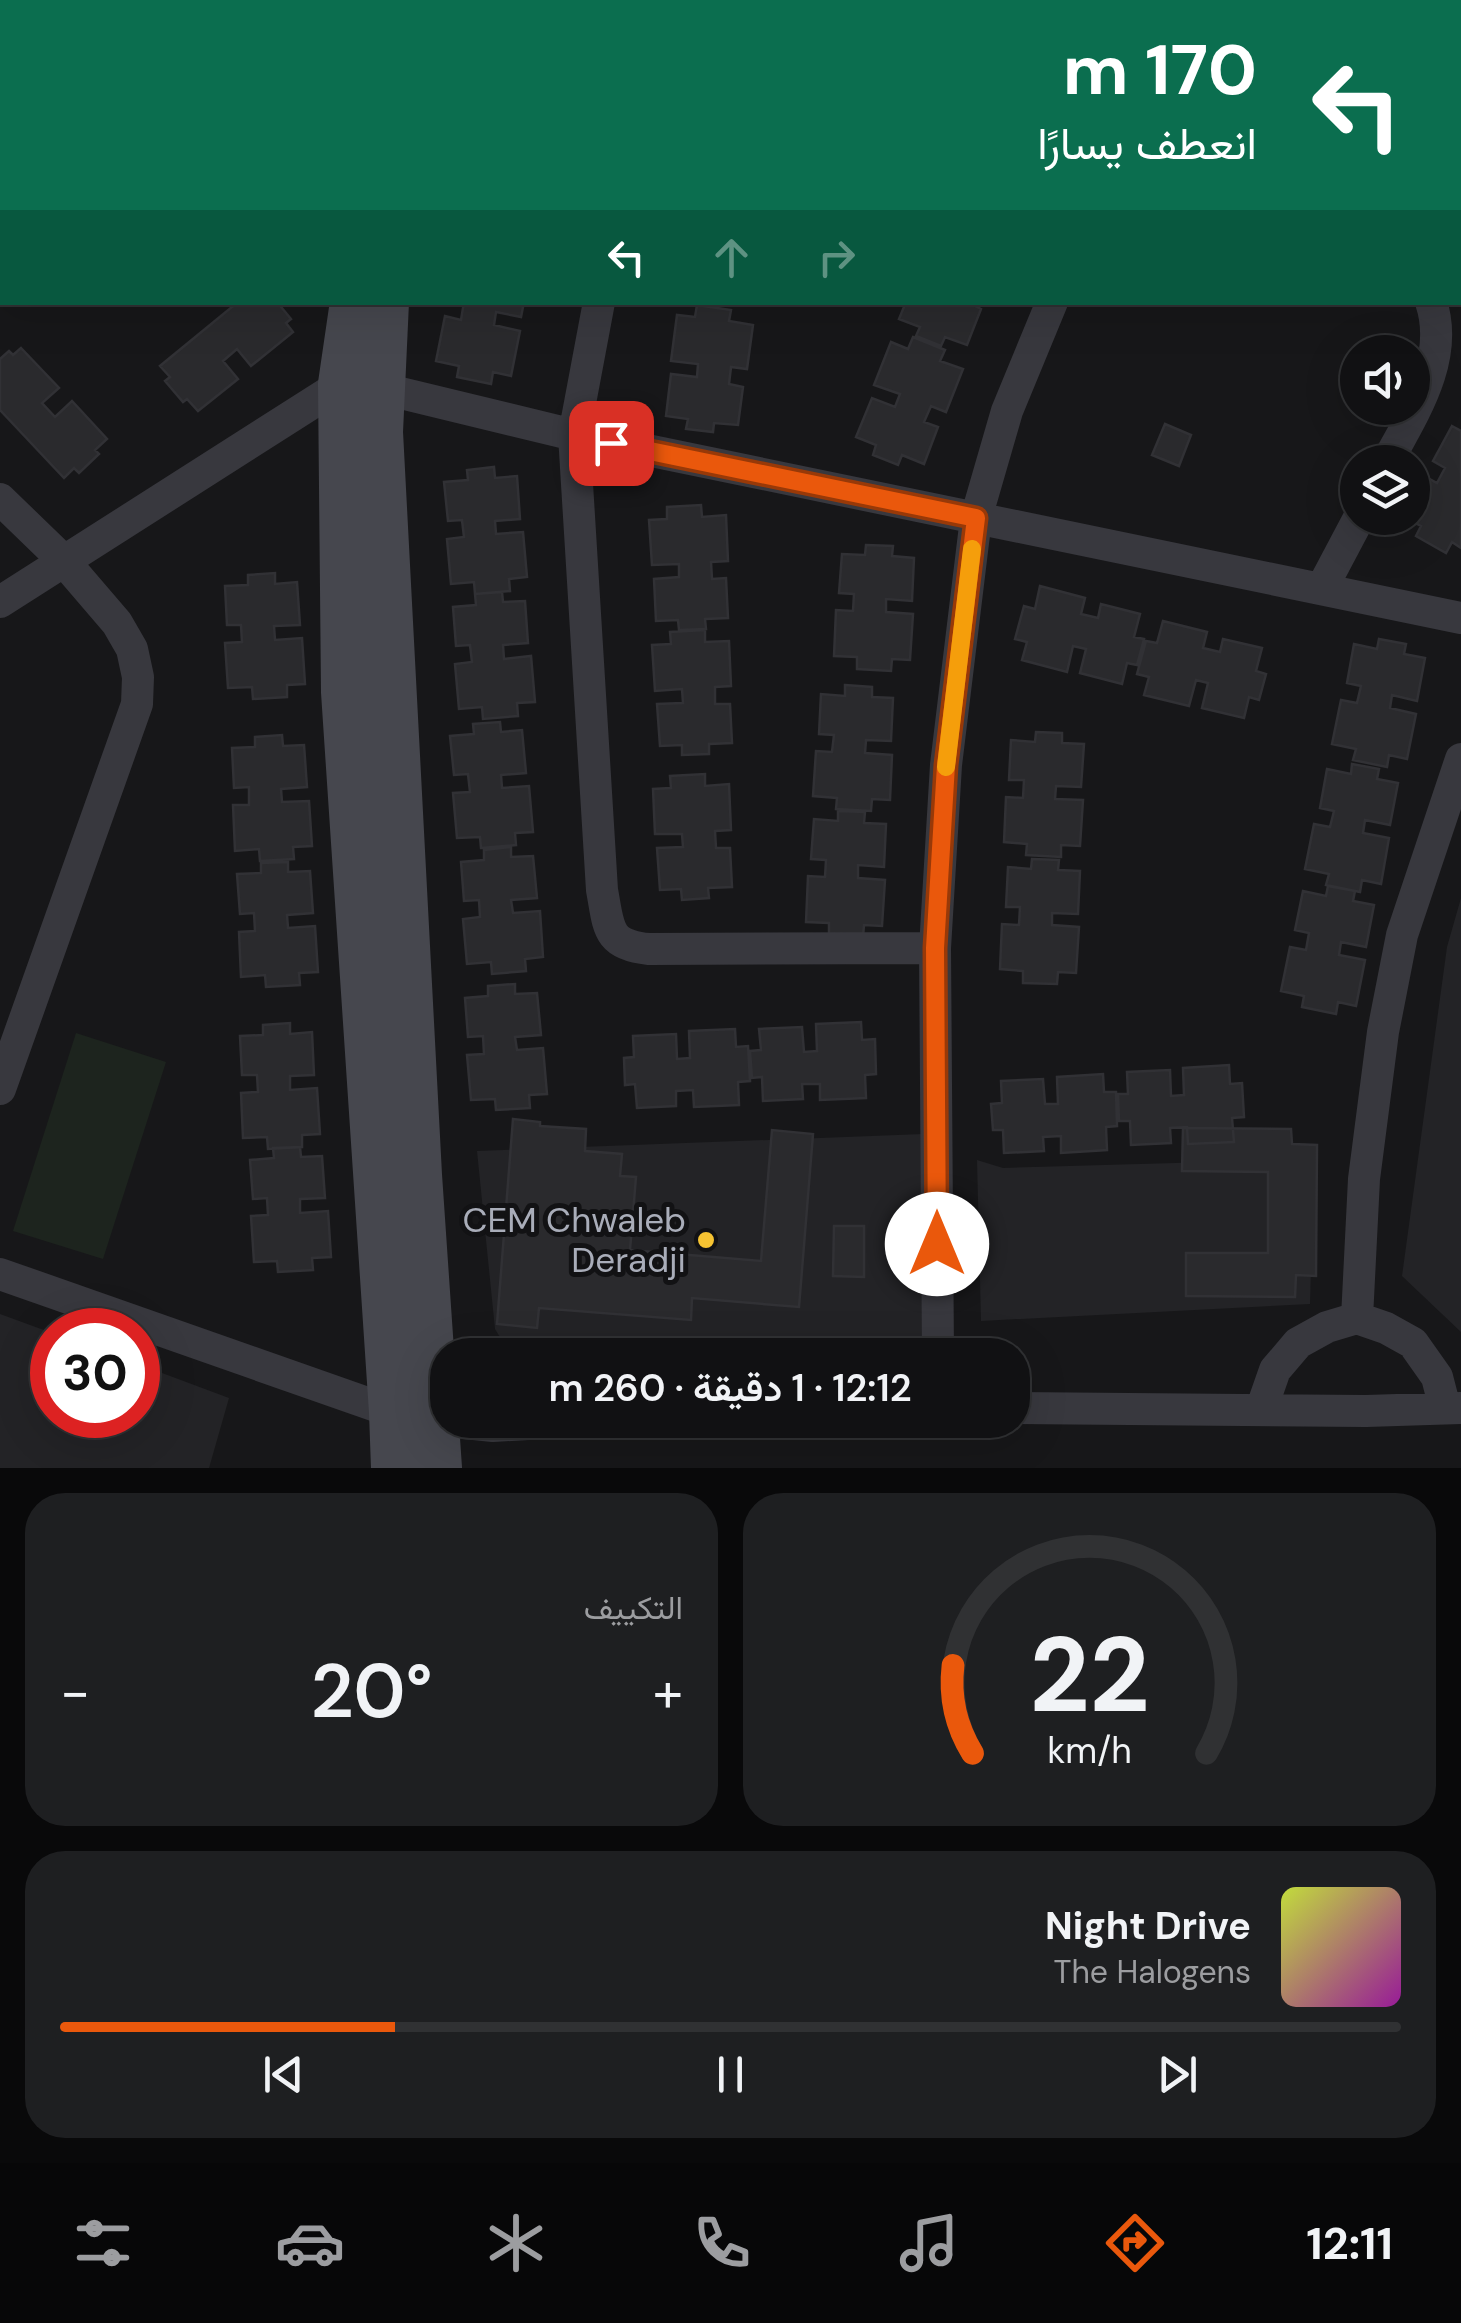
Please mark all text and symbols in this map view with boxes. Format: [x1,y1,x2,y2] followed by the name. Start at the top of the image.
[1063,25,1257,116] text: 170 m
[1292,40,1422,170] icon: left
[1037,114,1257,173] text: انعطف يسارًا
[599,230,654,285] icon: left
[704,230,759,285] icon: ahead
[809,230,864,285] icon: right
[1340,335,1430,535] map controls
[1340,335,1430,425] button: sound
[569,401,654,486] pin
[584,416,639,471] icon: arrive
[1340,445,1430,535] button: layers
[885,1192,989,1296] position arrow
[462,1197,686,1283] place label: CEM Chwaleb Deradji
[695,1229,717,1251] marker: CEM Chwaleb Deradji
[30,1308,160,1438] speed limit sign: 30
[548,1363,912,1413] text: 12:12 · 1 دقيقة · 260 m
[584,1587,683,1629] text: التكييف
[1029,1608,1150,1743] text: 22
[311,1643,432,1740] text: 20°
[60,1656,90,1728] text: −
[653,1656,683,1728] text: +
[1047,1728,1132,1774] text: km/h
[1045,1901,1251,1951] text: Night Drive
[1053,1951,1251,1993] text: The Halogens
[256,2047,311,2102] icon: previous
[703,2047,758,2102] icon: pause
[1150,2047,1205,2102] icon: next
[68,2208,138,2278] icon: filters
[275,2208,345,2278] icon: car
[481,2208,551,2278] icon: climate
[687,2208,757,2278] icon: phone
[894,2208,964,2278] icon: music
[1100,2208,1170,2278] icon: directions
[1306,2214,1393,2273] text: 12:11

